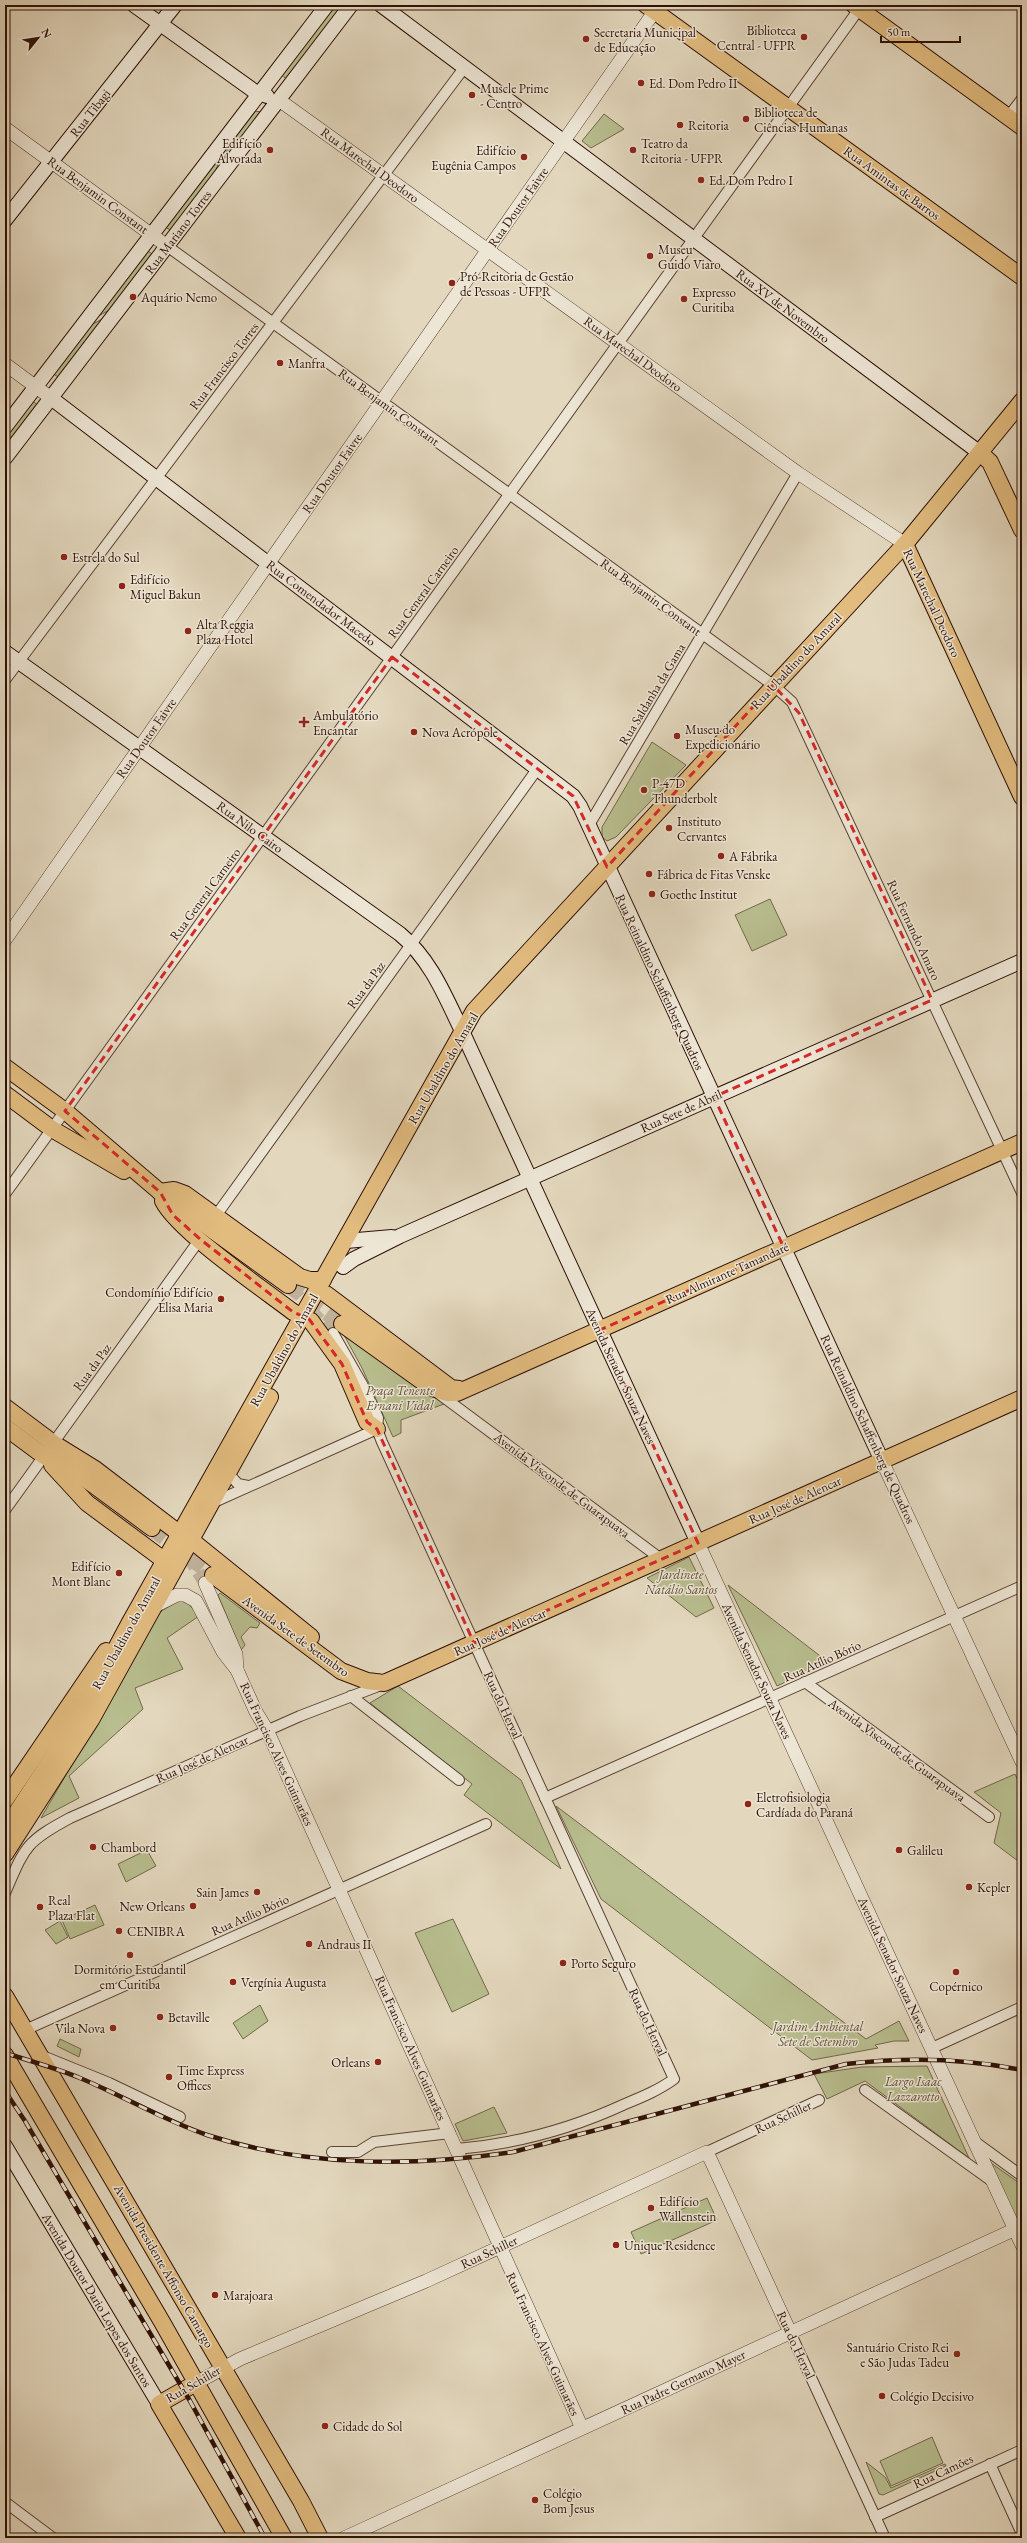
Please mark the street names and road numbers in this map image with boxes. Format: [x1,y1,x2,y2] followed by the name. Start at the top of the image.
[66,86,114,140] street label: Rua Tibagi
[317,124,423,206] street label: Rua Marechal Deodoro
[840,142,944,224] street label: Rua Amintas de Barros
[44,152,152,238] street label: Rua Benjamin Constant
[484,164,552,250] street label: Rua Doutor Faivre
[141,187,215,277] street label: Rua Mariano Torres
[733,265,833,347] street label: Rua XV de Novembro
[580,313,686,395] street label: Rua Marechal Deodoro
[185,319,263,413] street label: Rua Francisco Torres
[335,364,443,450] street label: Rua Benjamin Constant
[298,430,366,516] street label: Rua Doutor Faivre
[384,542,462,642] street label: Rua General Carneiro
[899,546,965,660] street label: Rua Marechal Deodoro
[597,554,705,640] street label: Rua Benjamin Constant
[263,556,379,650] street label: Rua Comendador Macedo
[747,609,845,713] street label: Rua Ubaldino do Amaral
[615,639,689,748] street label: Rua Saldanha da Gama
[112,695,180,781] street label: Rua Doutor Faivre
[213,797,287,857] street label: Rua Nilo Cairo
[166,844,244,944] street label: Rua General Carneiro
[883,877,945,983] street label: Rua Fernando Amaro
[612,891,708,1073] street label: Rua Reinaldino Schaffenberg Quadros
[343,958,389,1012] street label: Rua da Paz
[404,1009,482,1127] street label: Rua Ubaldino do Amaral
[638,1085,724,1137] street label: Rua Sete de Abril
[663,1238,791,1308] street label: Rua Almirante Tamandaré
[246,1291,322,1409] street label: Rua Ubaldino do Amaral
[582,1304,660,1447] street label: Avenida Senador Souza Naves
[817,1332,919,1526] street label: Rua Reinaldino Schaffenberg de Quadros
[69,1340,115,1394] street label: Rua da Paz
[490,1428,634,1542] street label: Avenida Visconde de Guarapuava
[746,1472,845,1528] street label: Rua José de Alencar
[88,1574,164,1692] street label: Rua Ubaldino do Amaral
[238,1591,353,1680] street label: Avenida Sete de Setembro
[718,1599,796,1742] street label: Avenida Senador Souza Naves
[451,1604,550,1660] street label: Rua José de Alencar
[780,1636,864,1686] street label: Rua Atílio Bório
[480,1668,526,1742] street label: Rua do Herval
[236,1679,318,1829] street label: Rua Francisco Alves Guimarães
[824,1694,970,1806] street label: Avenida Visconde de Guarapuava
[153,1731,252,1787] street label: Rua José de Alencar
[208,1890,292,1940] street label: Rua Atílio Bório
[854,1893,932,2036] street label: Avenida Senador Souza Naves
[371,1973,451,2123] street label: Rua Francisco Alves Guimarães
[625,1985,671,2059] street label: Rua do Herval
[752,2096,815,2138] street label: Rua Schiller
[110,2180,218,2351] street label: Avenida Presidente Affonso Camargo
[38,2209,156,2390] street label: Avenida Doutor Dario Lopes dos Santos
[458,2231,521,2273] street label: Rua Schiller
[502,2269,584,2419] street label: Rua Francisco Alves Guimarães
[773,2308,819,2382] street label: Rua do Herval
[618,2345,749,2418] street label: Rua Padre Germano Mayer
[162,2361,224,2407] street label: Rua Schiller
[910,2450,976,2492] street label: Rua Camões

